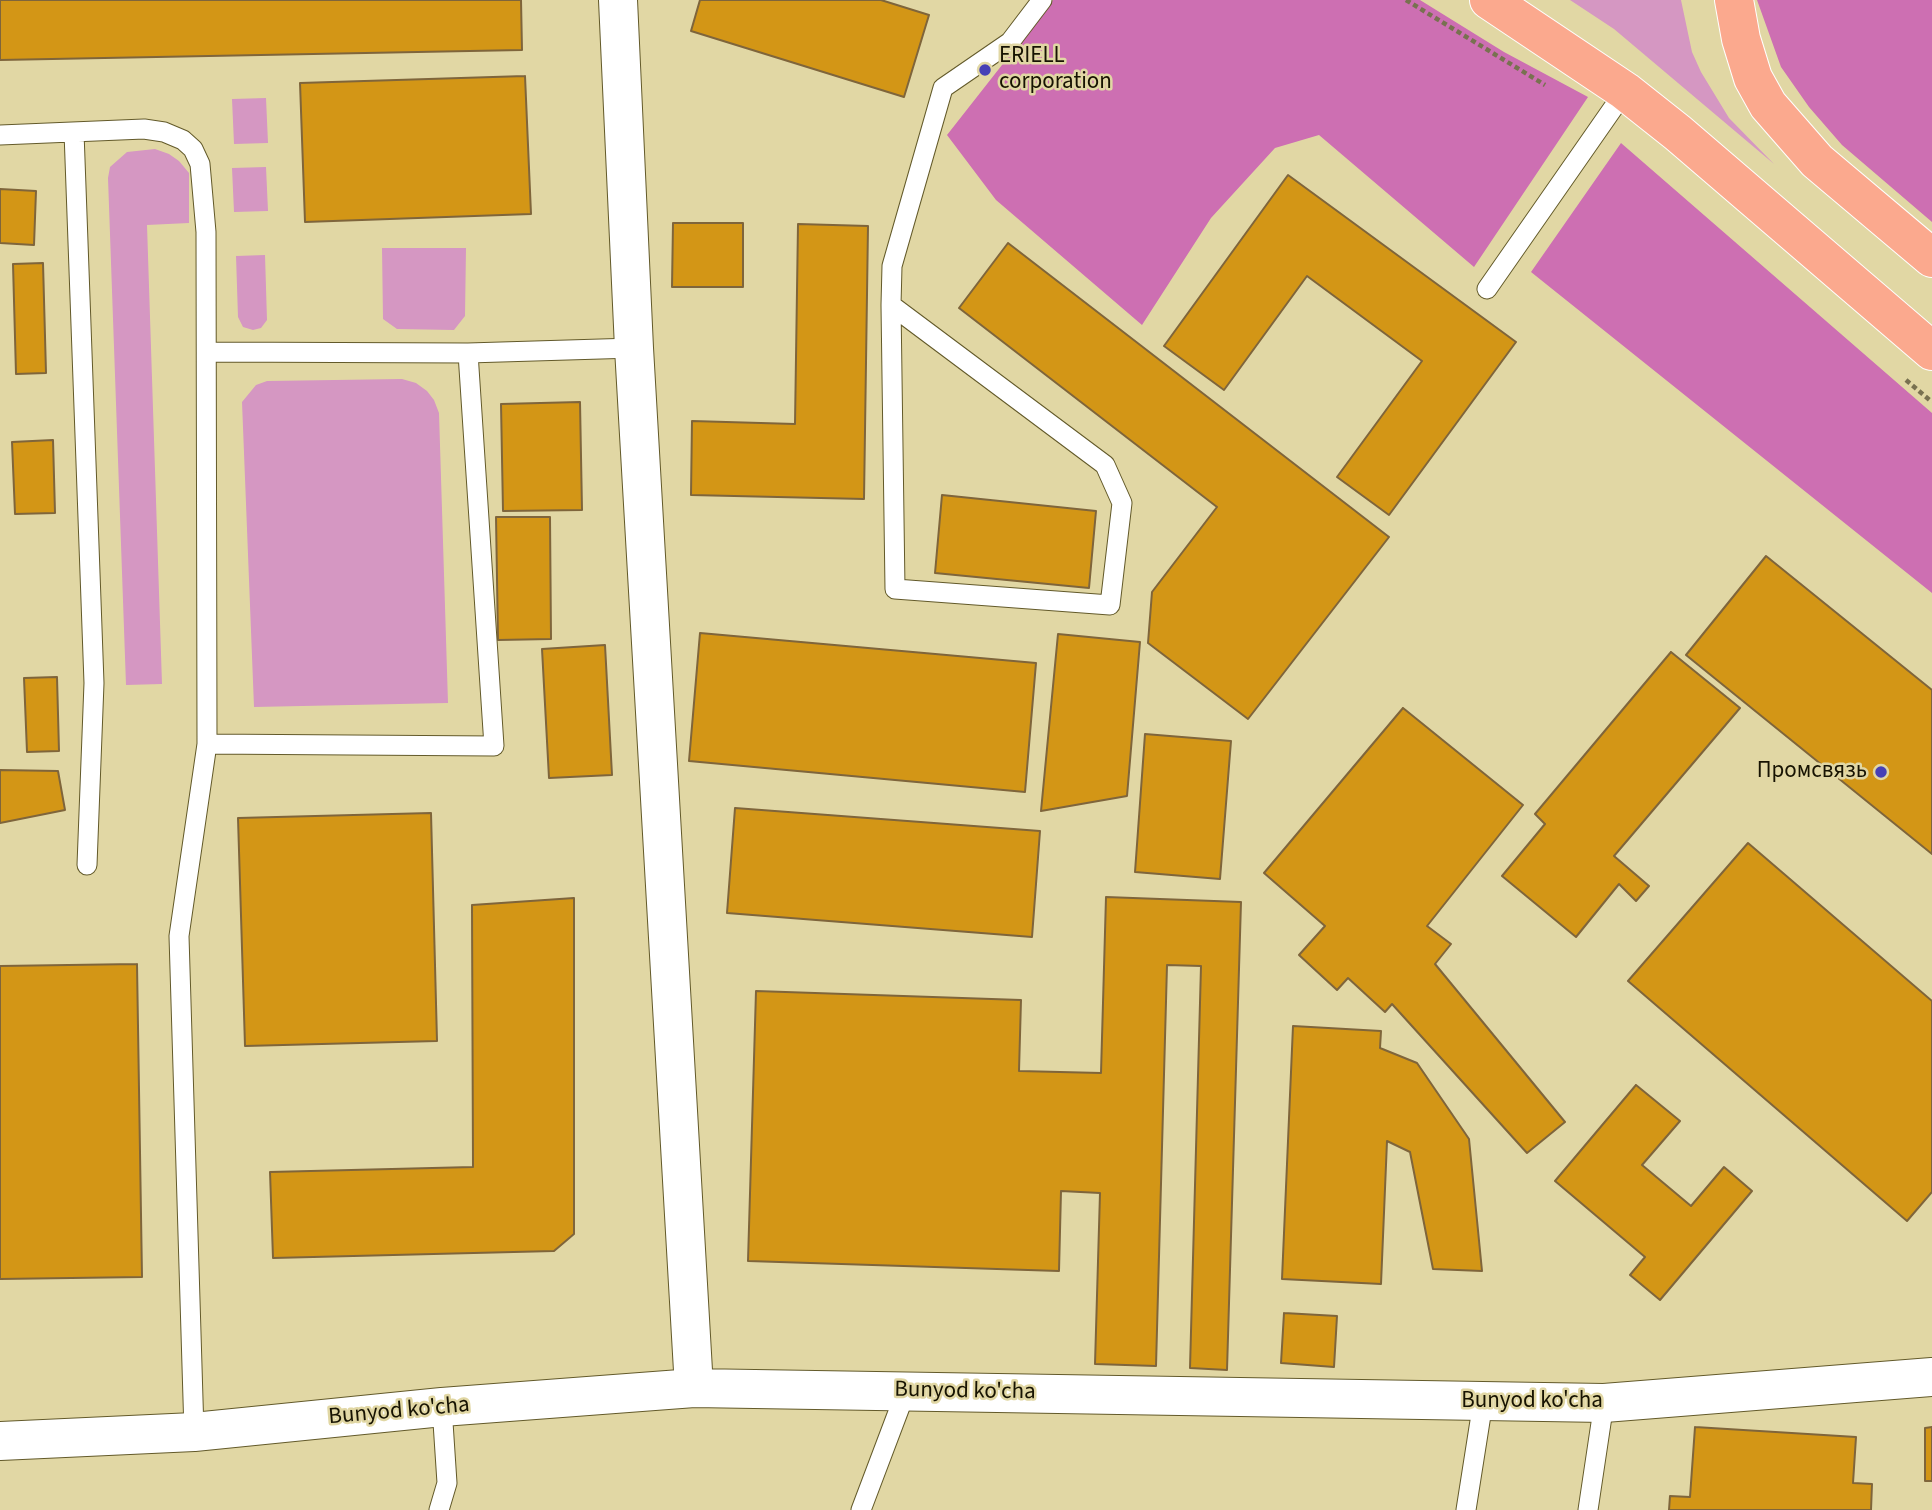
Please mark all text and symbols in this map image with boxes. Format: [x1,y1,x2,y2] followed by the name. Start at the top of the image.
[999,43,1112,97] place label: ERIELL corporation
[977,62,993,78] marker: ERIELL corporation
[1757,758,1867,786] place label: Промсвязь
[1873,764,1889,780] marker: Промсвязь
[894,1377,1036,1407] street label: Bunyod ko'cha
[1461,1388,1603,1416] street label: Bunyod ko'cha
[327,1392,471,1432] street label: Bunyod ko'cha

